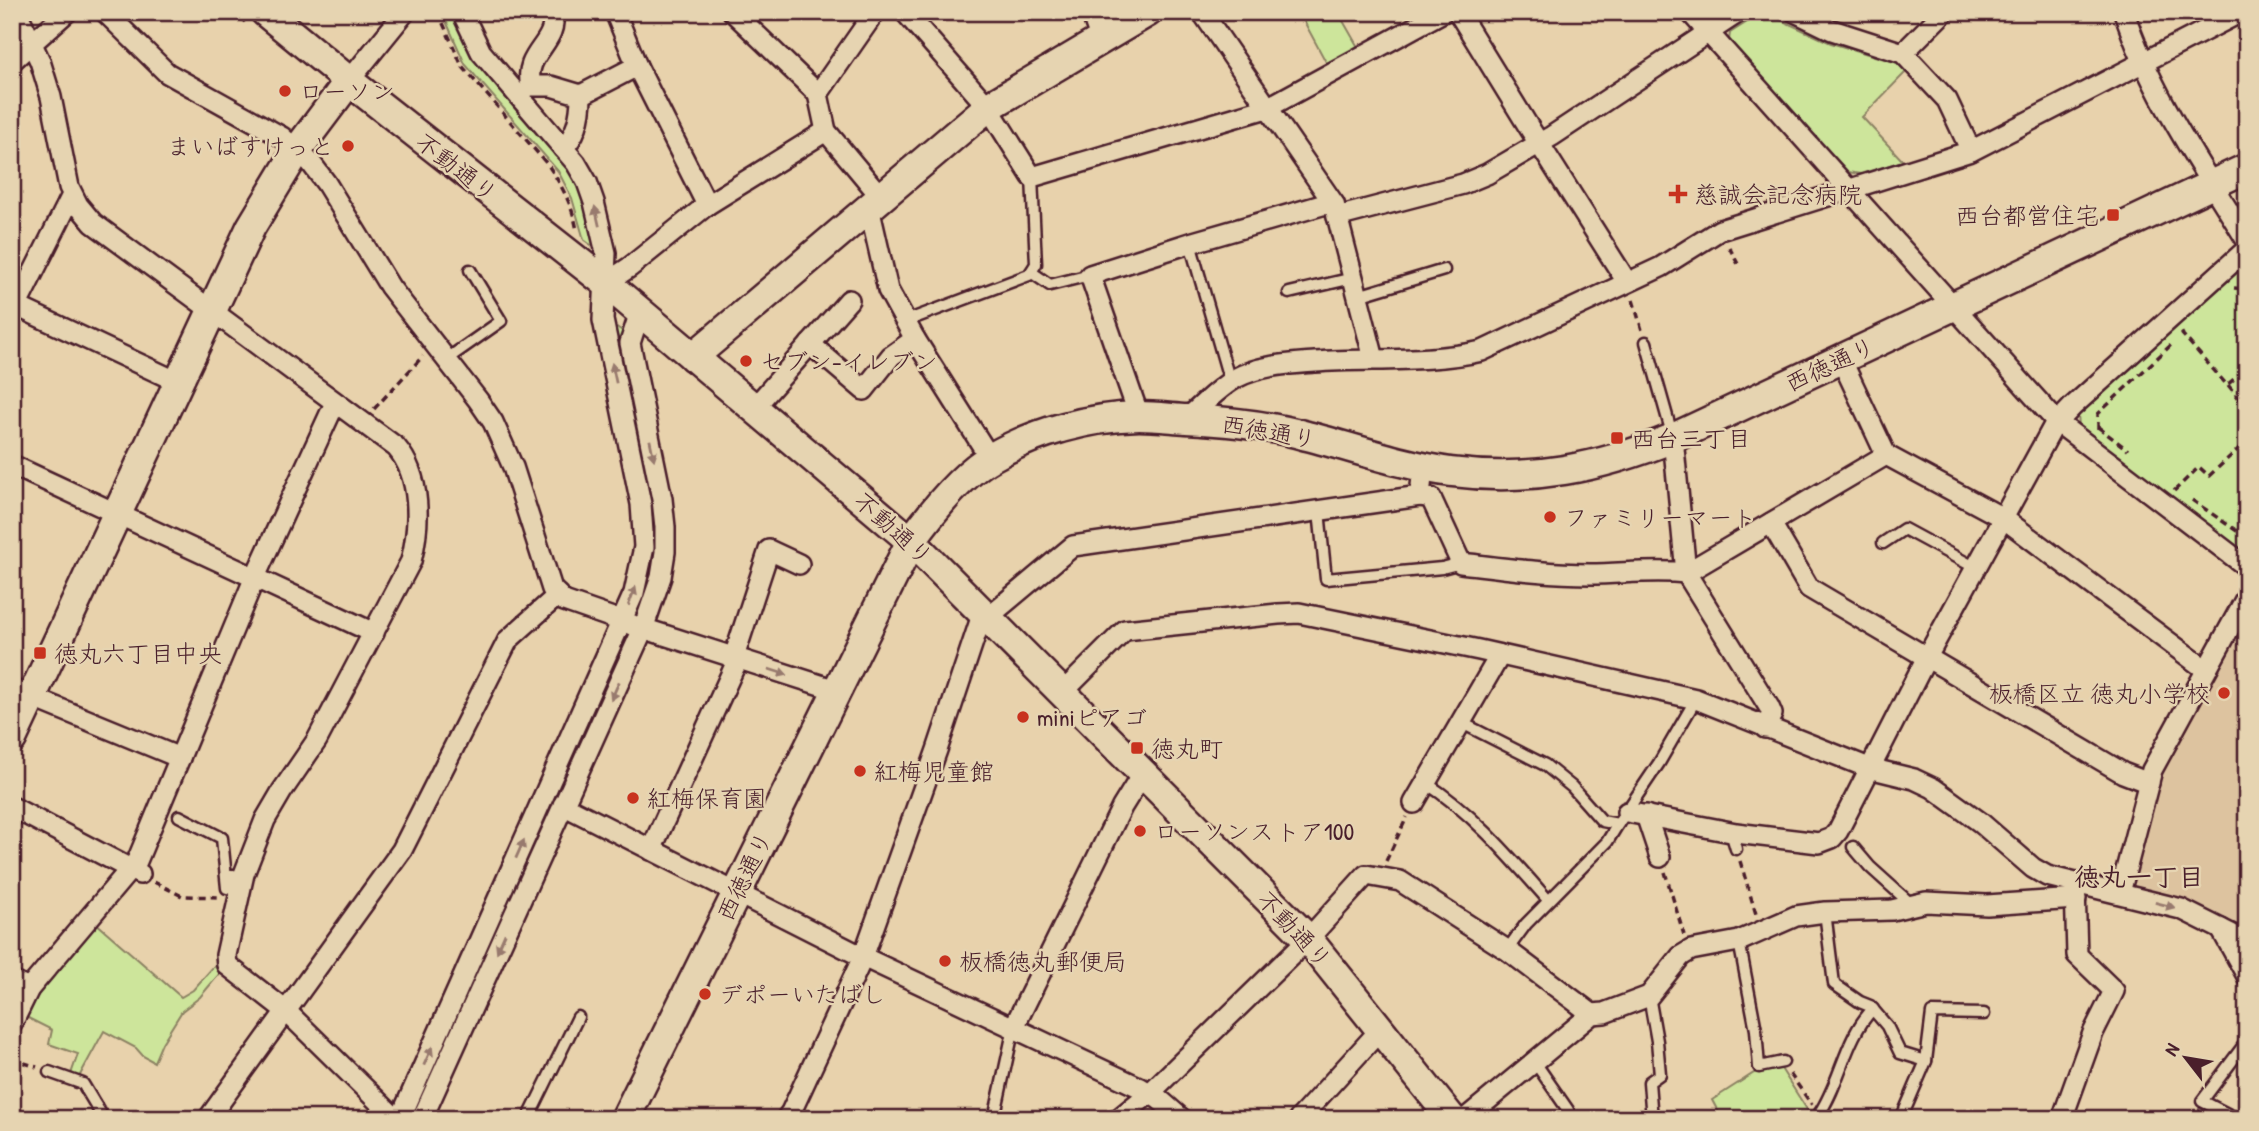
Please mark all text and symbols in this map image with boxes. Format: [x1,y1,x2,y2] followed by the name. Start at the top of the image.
[299,75,395,107] place label: ローソン
[277,83,293,99] marker: ローソン
[409,125,505,209] street label: 不動通り
[166,130,334,162] place label: まいばすけっと
[340,138,356,154] marker: まいばすけっと
[1694,178,1862,210] place label: 慈誠会記念病院
[1668,184,1688,204] marker: 慈誠会記念病院
[1955,199,2099,231] place label: 西台都営住宅
[592,205,603,227] one-way arrow
[2105,207,2121,223] marker: 西台都営住宅
[1780,329,1880,399] street label: 西徳通り
[760,345,938,377] place label: セブン-イレブン
[738,353,754,369] marker: セブン-イレブン
[608,362,619,384] one-way arrow
[1219,407,1319,455] street label: 西徳通り
[1631,422,1751,454] place label: 西台三丁目
[1609,430,1625,446] marker: 西台三丁目
[646,439,657,461] one-way arrow
[848,484,940,572] street label: 不動通り
[1564,501,1756,533] place label: ファミリーマート
[1542,509,1558,525] marker: ファミリーマート
[627,585,638,606] one-way arrow
[54,637,222,669] place label: 徳丸六丁目中央
[32,645,48,661] marker: 徳丸六丁目中央
[768,667,789,677] one-way arrow
[1988,677,2210,709] place label: 板橋区立 徳丸小学校
[609,681,621,701] one-way arrow
[2216,685,2232,701] marker: 板橋区立 徳丸小学校
[1037,701,1147,733] place label: miniピアゴ
[1015,709,1031,725] marker: miniピアゴ
[1151,732,1223,764] place label: 徳丸町
[1129,740,1145,756] marker: 徳丸町
[874,755,994,787] place label: 紅梅児童館
[852,763,868,779] marker: 紅梅児童館
[647,782,767,814] place label: 紅梅保育園
[625,790,641,806] marker: 紅梅保育園
[1154,815,1354,847] place label: ローソンストア100
[1132,823,1148,839] marker: ローソンストア100
[709,826,779,926] street label: 西徳通り
[515,838,526,859] one-way arrow
[2074,859,2204,894] district label: 徳丸一丁目
[1251,883,1339,975] street label: 不動通り
[2154,900,2176,911] one-way arrow
[495,933,507,953] one-way arrow
[959,945,1127,977] place label: 板橋徳丸郵便局
[937,953,953,969] marker: 板橋徳丸郵便局
[719,978,886,1010] place label: デポーいたばし
[697,986,713,1002] marker: デポーいたばし
[2150,1023,2220,1092] north arrow
[2158,1038,2185,1060] text: N
[423,1046,434,1067] one-way arrow

